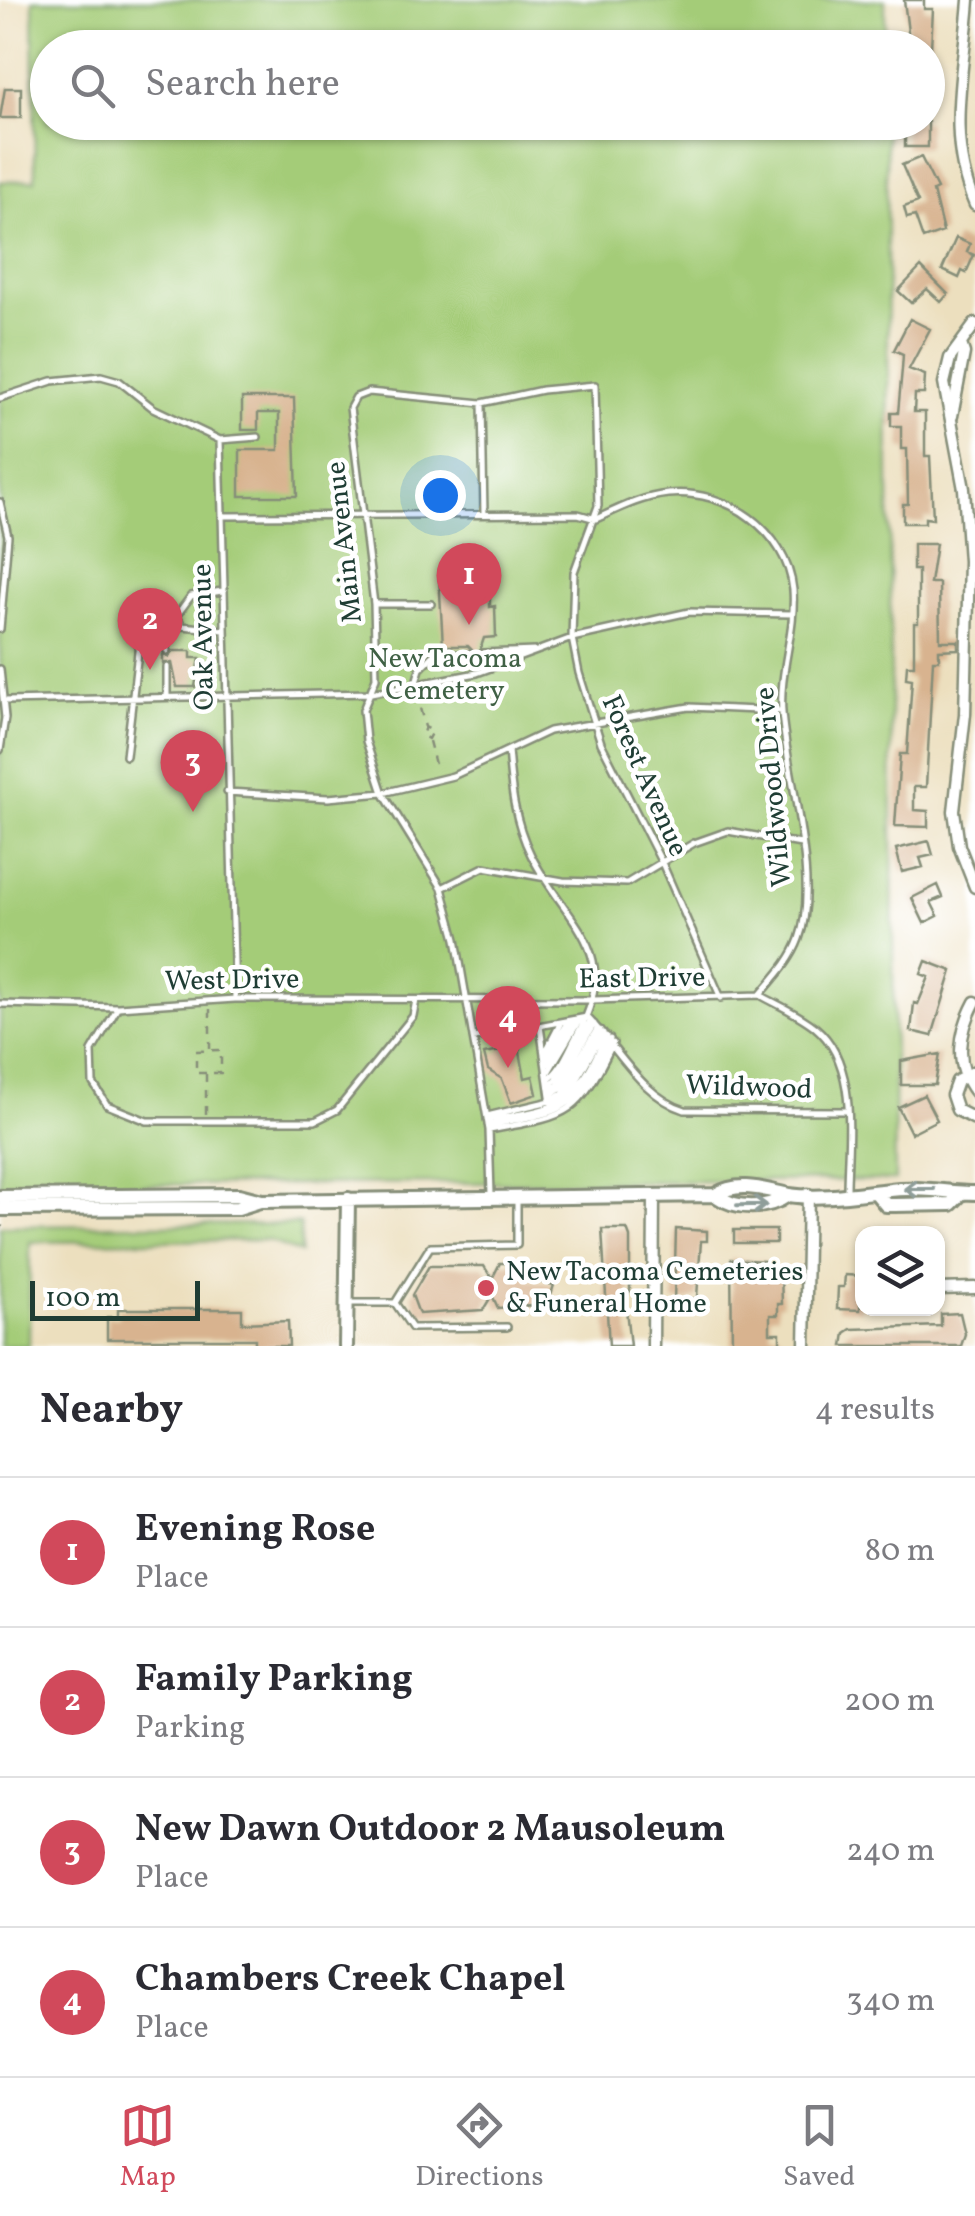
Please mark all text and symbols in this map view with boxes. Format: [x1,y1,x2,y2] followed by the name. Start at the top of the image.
[30,30,945,140] search box
[65,58,120,113] icon: search
[145,59,340,112] text: Search here
[317,459,373,625] street label: Main Avenue
[415,470,466,521] your location
[436,542,502,625] pin: 1
[183,563,225,711] street label: Oak Avenue
[118,588,182,670] pin: 2
[368,640,522,711] park label: New Tacoma Cemetery
[746,685,802,889] street label: Wildwood Drive
[591,689,697,863] street label: Forest Avenue
[160,730,226,812] pin: 3
[578,958,706,1000] street label: East Drive
[164,960,300,1002] street label: West Drive
[476,986,540,1068] pin: 4
[685,1066,813,1110] street label: Wildwood
[904,1180,936,1199] one-way arrow
[734,1196,767,1214] one-way arrow
[855,1226,945,1316] map controls
[855,1226,945,1316] button: layers
[506,1253,804,1324] place label: New Tacoma Cemeteries & Funeral Home
[30,1276,200,1320] scale bar
[475,1277,497,1299] marker: New Tacoma Cemeteries & Funeral Home
[45,1279,120,1318] text: 100 m
[40,1382,183,1441] text: Nearby
[815,1389,935,1433] text: 4 results
[135,1504,375,1557] text: Evening Rose
[66,1530,79,1574] text: 1
[865,1530,935,1574] text: 80 m
[135,1557,209,1601] text: Place
[135,1654,413,1707] text: Family Parking
[64,1680,81,1724] text: 2
[844,1680,935,1724] text: 200 m
[135,1707,245,1751] text: Parking
[135,1804,725,1857] text: New Dawn Outdoor 2 Mausoleum
[64,1830,81,1874] text: 3
[846,1830,935,1874] text: 240 m
[135,1857,209,1901] text: Place
[135,1954,565,2007] text: Chambers Creek Chapel
[63,1980,82,2024] text: 4
[846,1980,935,2024] text: 340 m
[135,2007,209,2051] text: Place
[120,2098,176,2197] tab: Map
[415,2098,544,2197] tab: Directions
[783,2098,855,2197] tab: Saved

